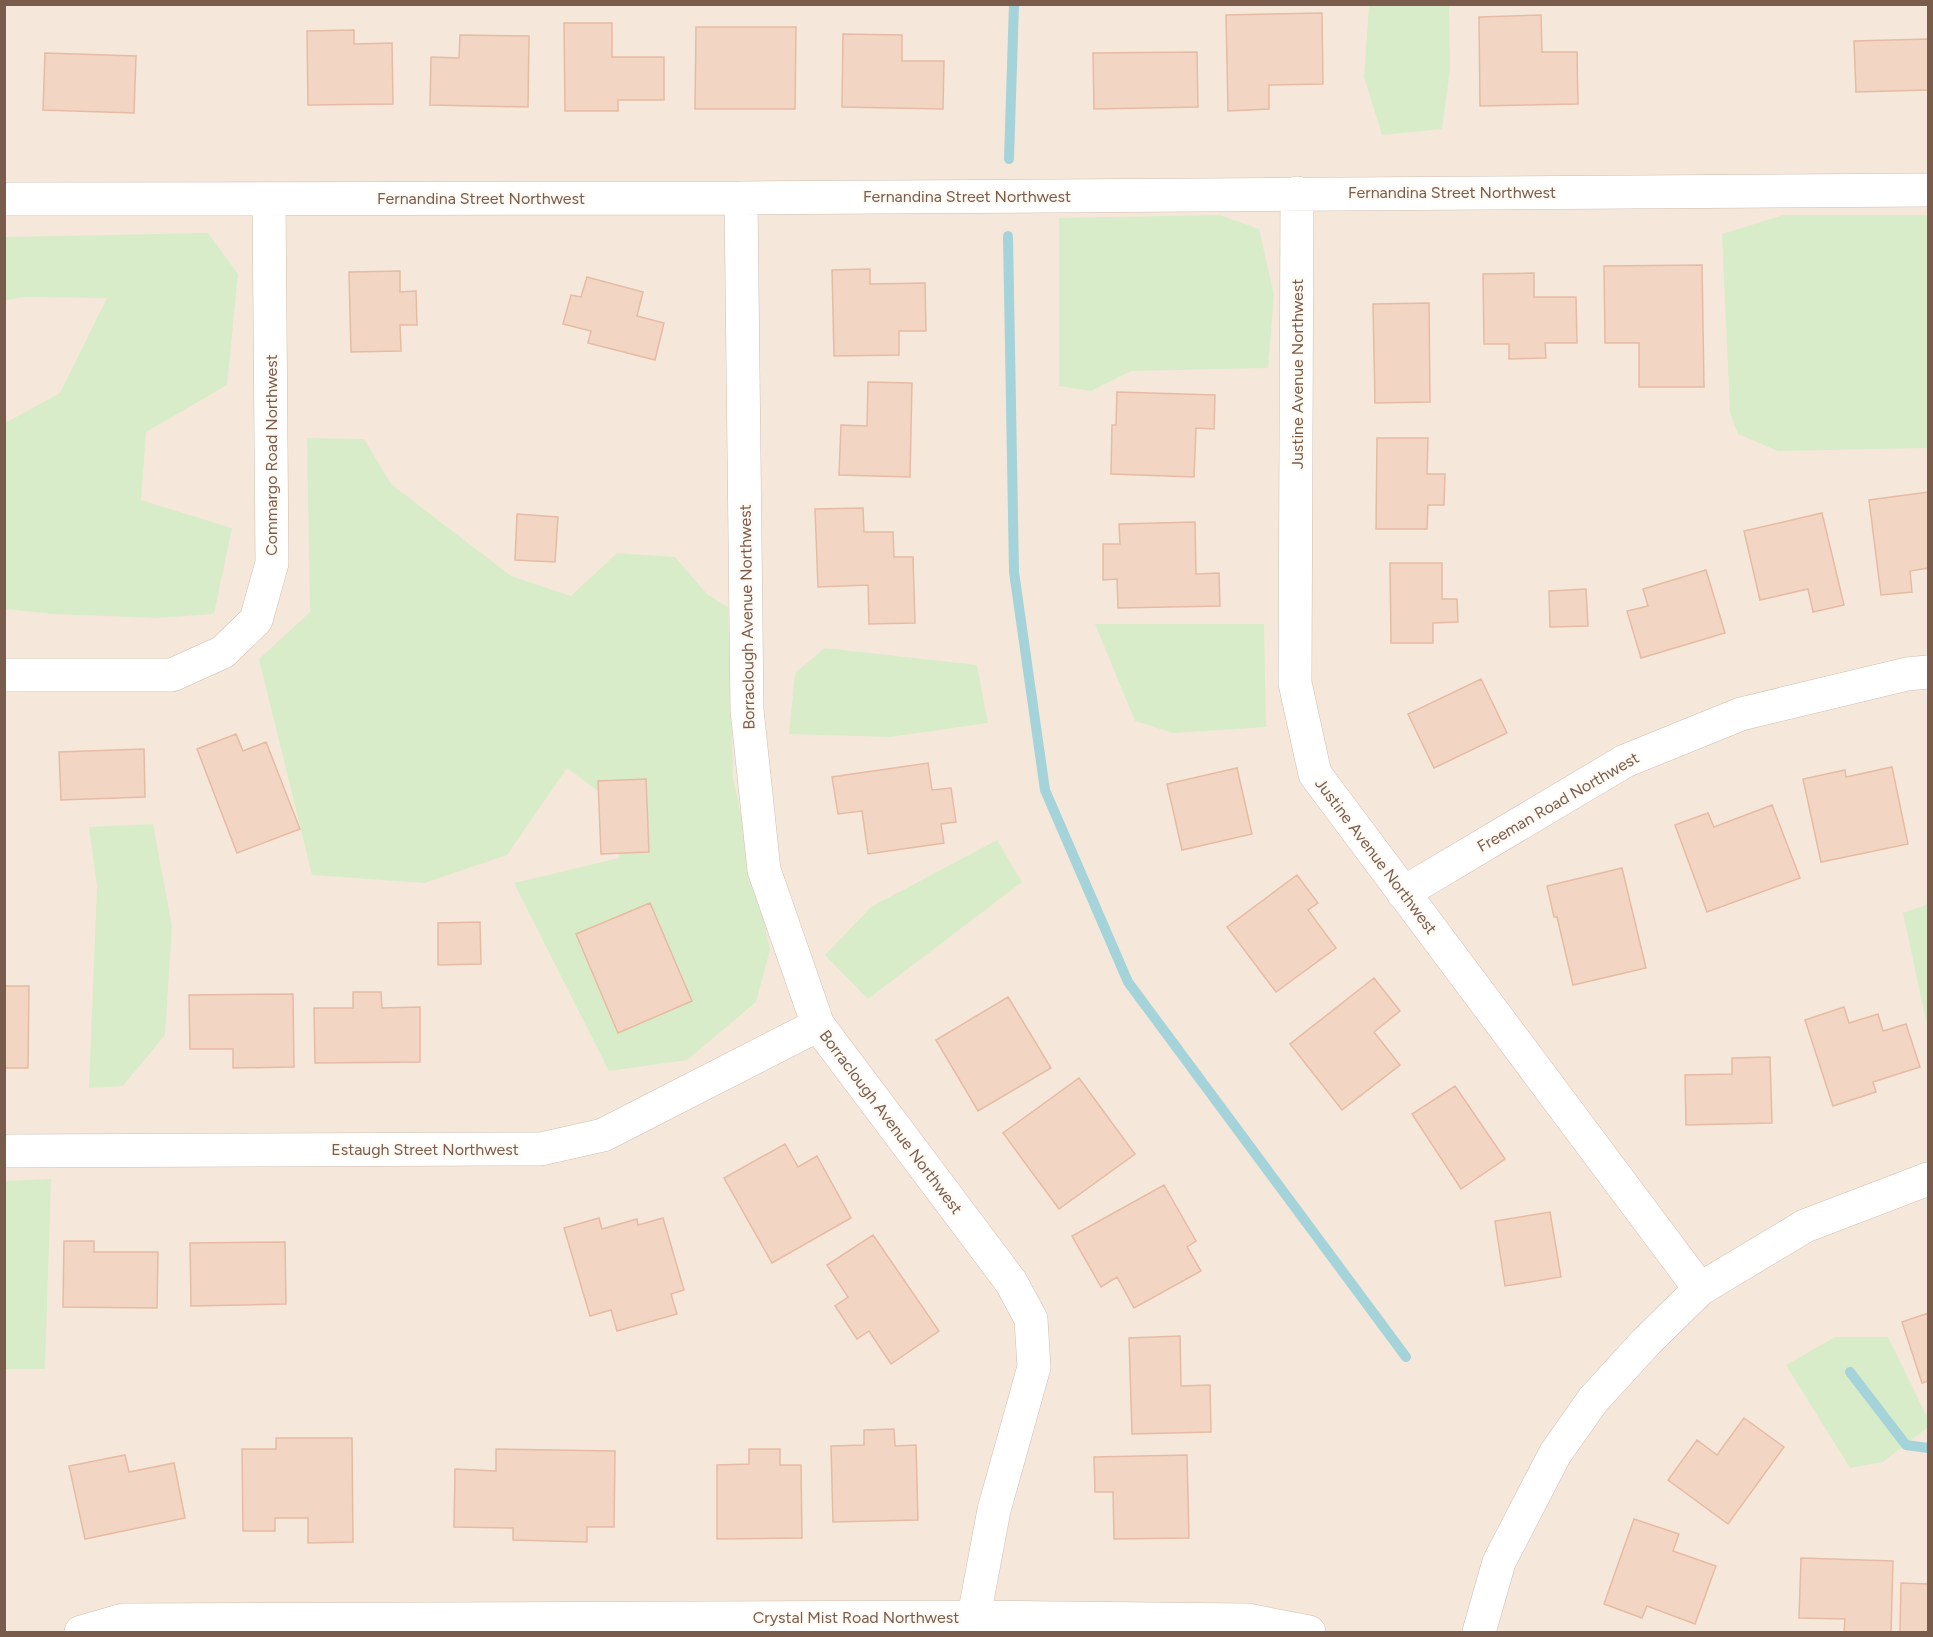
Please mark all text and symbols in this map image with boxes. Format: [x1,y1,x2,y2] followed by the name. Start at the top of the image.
[1348,183,1556,202] street label: Fernandina Street Northwest
[863,187,1071,206] street label: Fernandina Street Northwest
[377,189,585,208] street label: Fernandina Street Northwest
[1288,279,1307,469] street label: Justine Avenue Northwest
[262,354,281,556] street label: Commargo Road Northwest
[736,504,758,730] street label: Borraclough Avenue Northwest
[1474,748,1642,856] street label: Freeman Road Northwest
[1311,774,1441,938] street label: Justine Avenue Northwest
[816,1026,966,1218] street label: Borraclough Avenue Northwest
[331,1140,519,1159] street label: Estaugh Street Northwest
[753,1608,959,1627] street label: Crystal Mist Road Northwest

